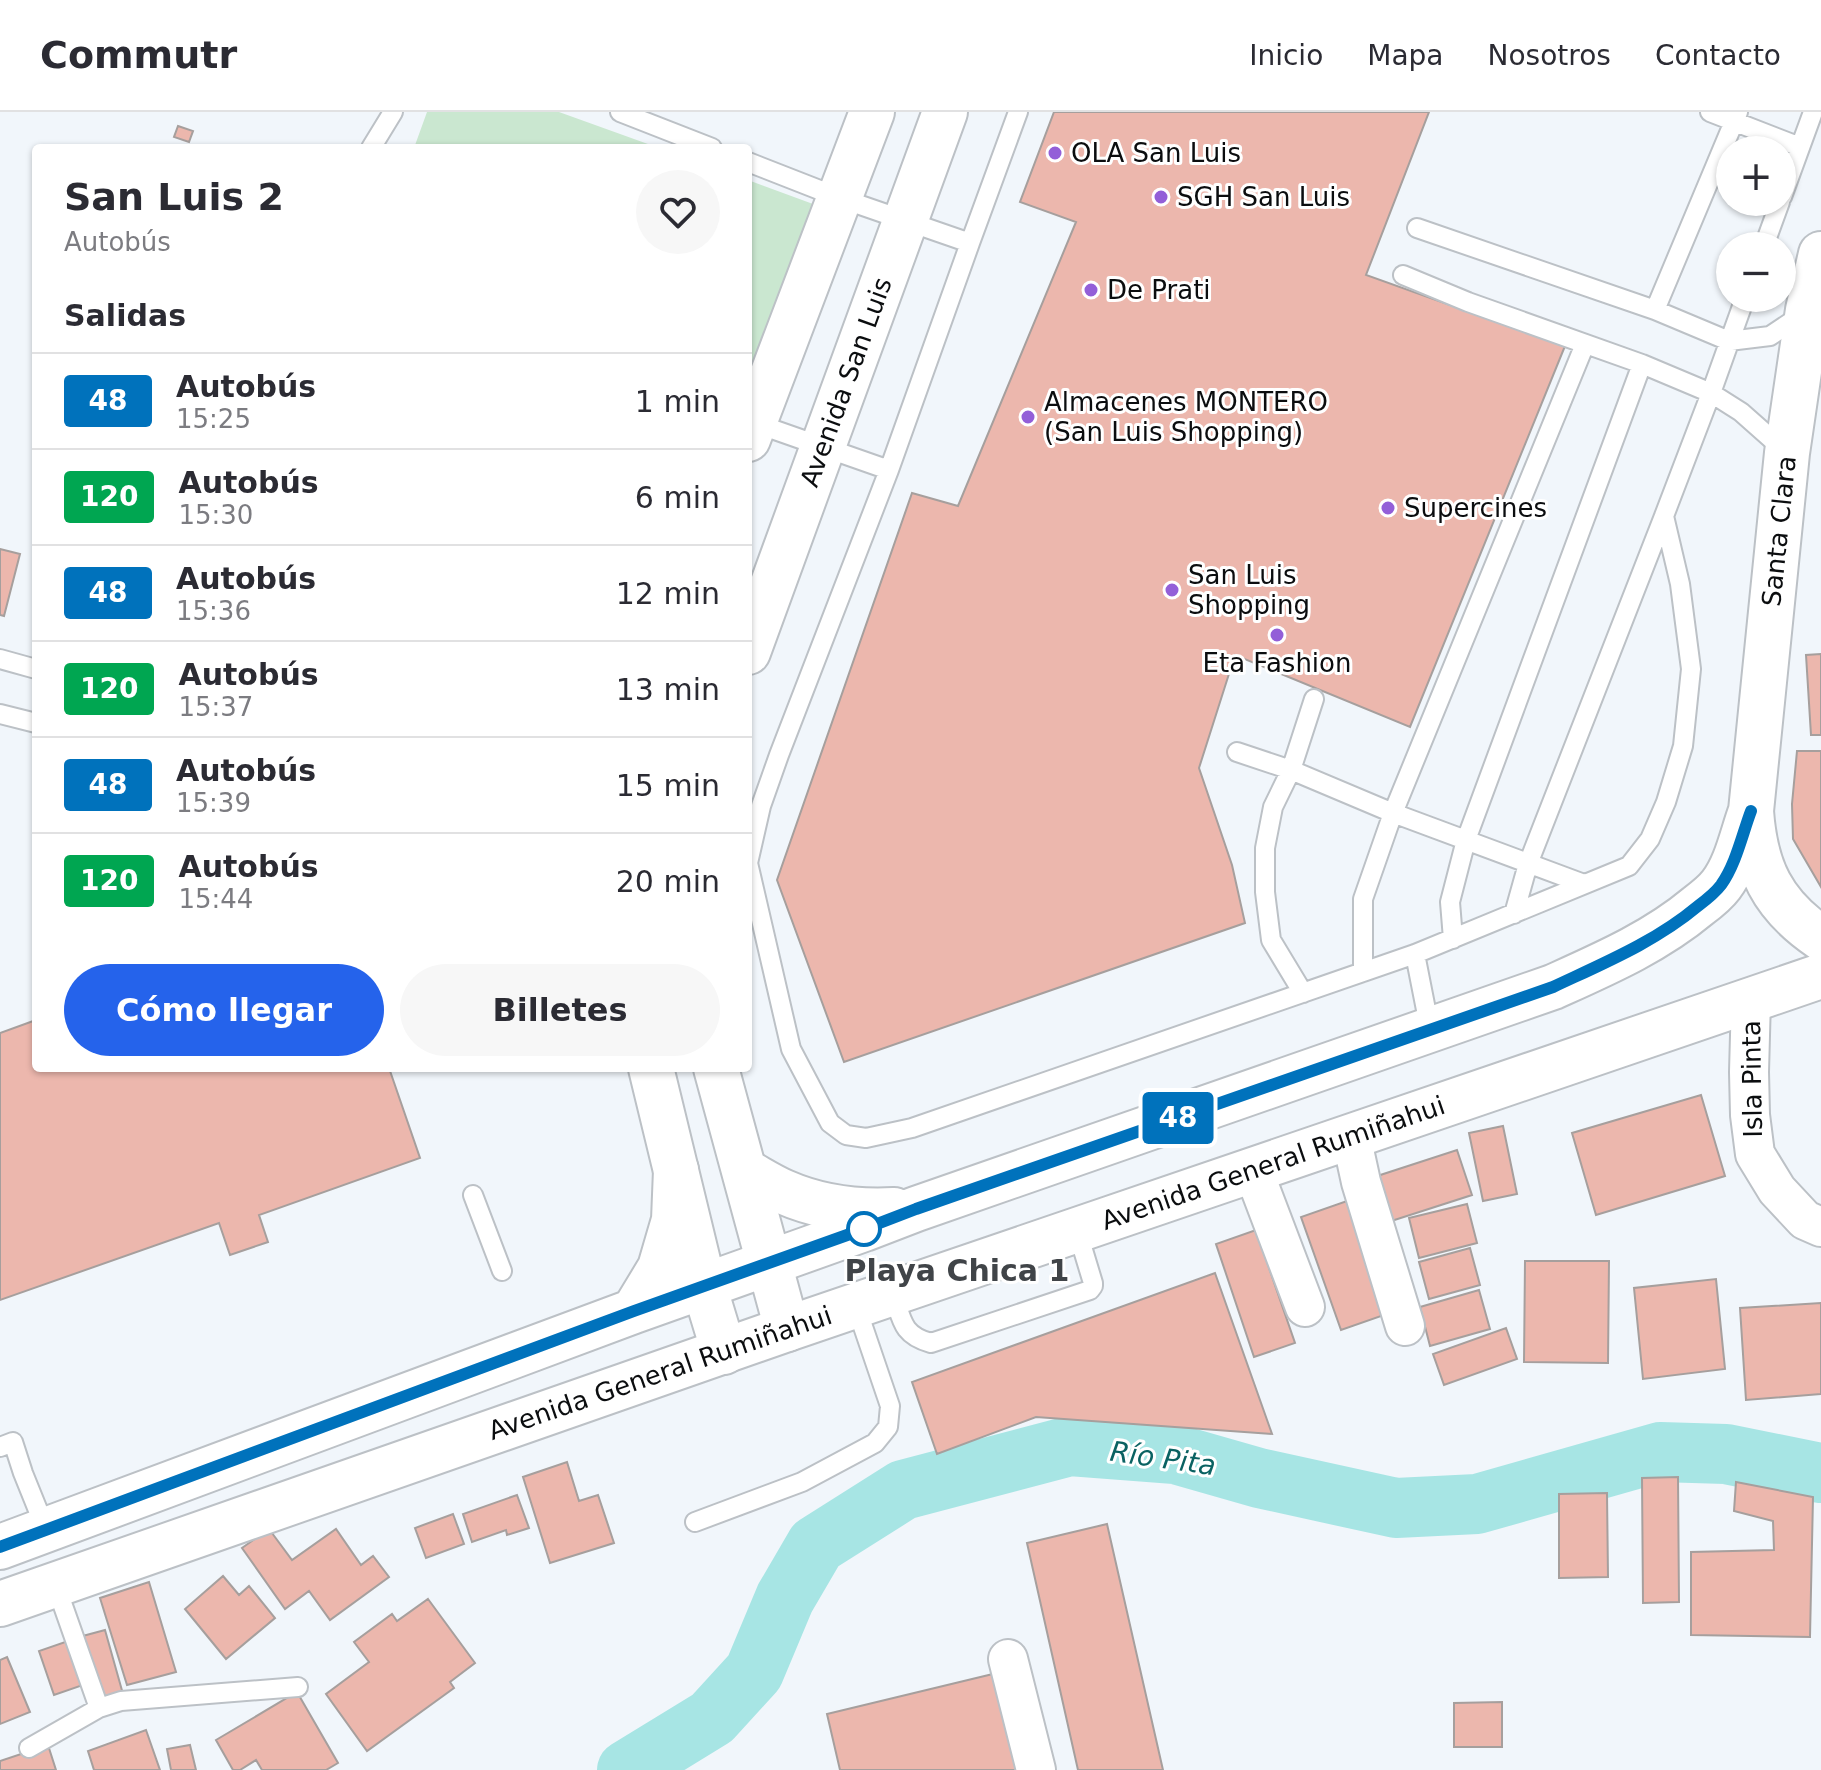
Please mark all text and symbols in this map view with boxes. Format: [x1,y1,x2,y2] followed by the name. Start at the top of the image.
[40,33,237,77] text: Commutr
[1249,39,1323,72] text: Inicio
[1367,39,1444,72] text: Mapa
[1488,39,1611,72] text: Nosotros
[1655,39,1781,72] text: Contacto
[1716,136,1796,312] map controls
[1716,136,1796,216] button: +
[1071,138,1241,168] place label: OLA San Luis
[1046,144,1064,162] marker: OLA San Luis
[636,170,720,254] button: heart
[64,175,284,219] text: San Luis 2
[1177,182,1350,212] place label: SGH San Luis
[1152,188,1170,206] marker: SGH San Luis
[64,227,171,257] text: Autobús
[1716,232,1796,312] button: −
[794,273,898,491] street label: Avenida San Luis
[1107,275,1211,305] place label: De Prati
[1082,281,1100,299] marker: De Prati
[64,298,186,333] text: Salidas
[176,369,316,404] text: Autobús
[89,384,127,417] text: 48
[635,384,720,419] text: 1 min
[1044,387,1328,447] place label: Almacenes MONTERO (San Luis Shopping)
[176,404,251,434] text: 15:25
[1019,408,1037,426] marker: Almacenes MONTERO (San Luis Shopping)
[1756,454,1802,608] street label: Santa Clara
[178,465,319,500] text: Autobús
[80,480,138,513] text: 120
[635,480,720,515] text: 6 min
[1404,493,1547,523] place label: Supercines
[1379,499,1397,517] marker: Supercines
[178,500,253,530] text: 15:30
[1188,560,1310,620] place label: San Luis Shopping
[176,561,316,596] text: Autobús
[89,576,127,609] text: 48
[616,576,720,611] text: 12 min
[1163,581,1181,599] marker: San Luis Shopping
[176,596,251,626] text: 15:36
[1268,626,1286,644] marker: Eta Fashion
[1203,648,1351,678] place label: Eta Fashion
[178,657,319,692] text: Autobús
[80,672,138,705] text: 120
[616,672,720,707] text: 13 min
[178,692,253,722] text: 15:37
[176,753,316,788] text: Autobús
[89,768,127,801] text: 48
[616,768,720,803] text: 15 min
[176,788,251,818] text: 15:39
[178,849,319,884] text: Autobús
[80,864,138,897] text: 120
[616,864,720,899] text: 20 min
[178,884,253,914] text: 15:44
[64,964,384,1056] button: Cómo llegar
[400,964,720,1056] button: Billetes
[1736,1020,1768,1138] street label: Isla Pinta
[1097,1090,1449,1236] street label: Avenida General Rumiñahui
[1142,1092,1214,1144] line badge: 48
[1159,1101,1197,1134] text: 48
[847,1212,881,1246] unlabelled marker
[845,1253,1069,1288] district label: Playa Chica 1
[484,1300,836,1446] street label: Avenida General Rumiñahui
[1108,1435,1218,1482] water label: Río Pita

